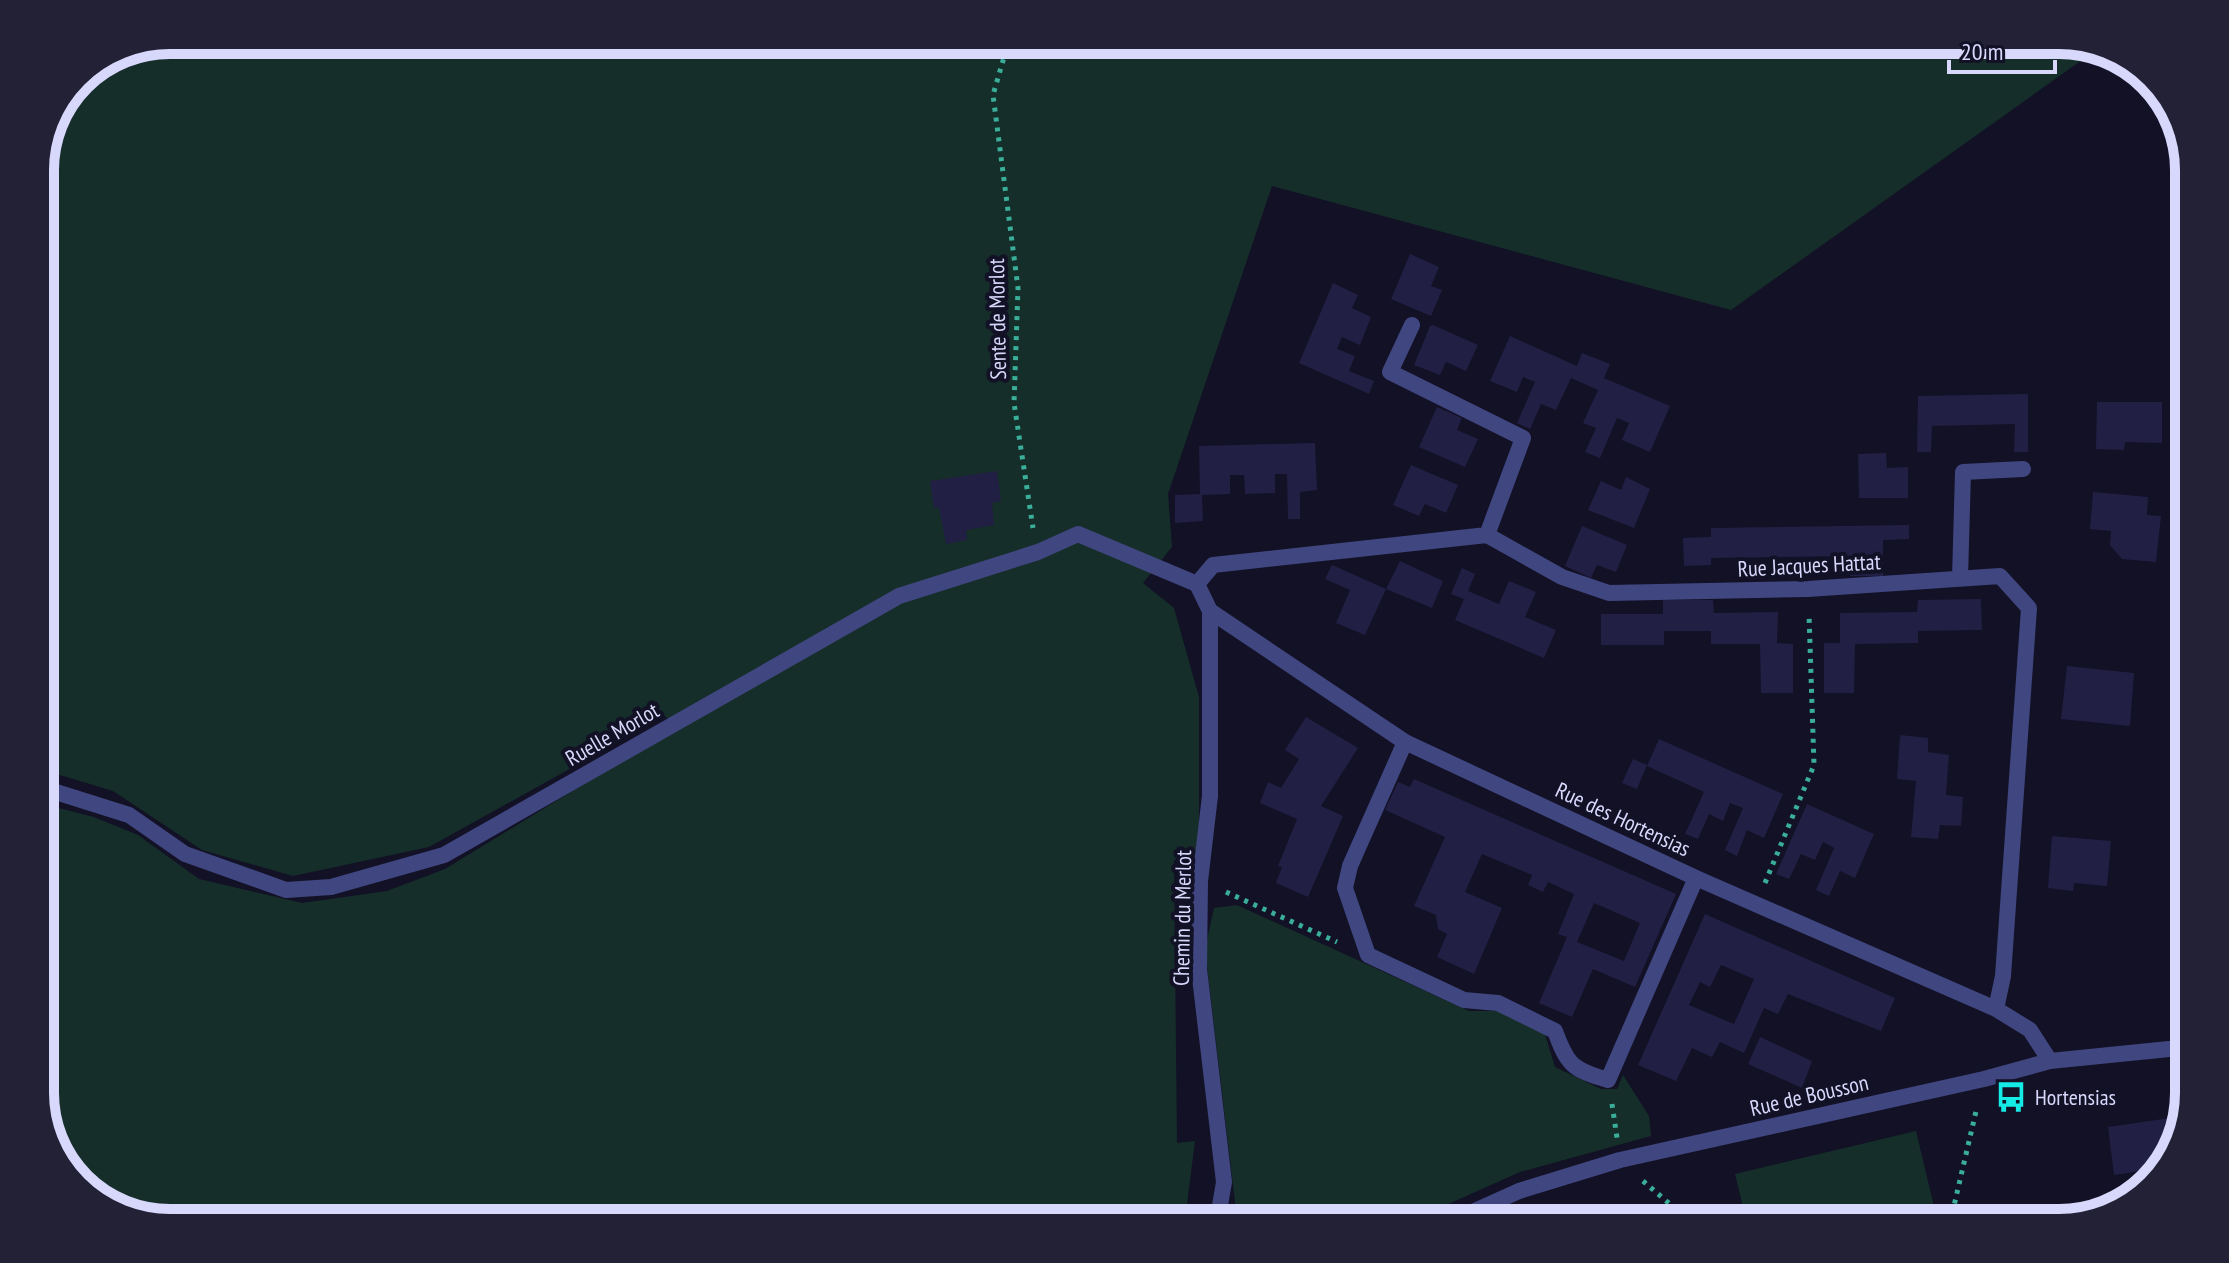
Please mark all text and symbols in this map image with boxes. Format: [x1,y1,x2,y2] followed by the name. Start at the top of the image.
[1949,24,2055,74] scale bar
[1961,36,2003,67] text: 20 m
[982,258,1012,380] street label: Sente de Morlot
[1737,547,1881,583] street label: Rue Jacques Hattat
[560,696,664,772] street label: Ruelle Morlot
[1551,776,1695,862] street label: Rue des Hortensias
[1167,850,1197,986] street label: Chemin du Merlot
[1747,1068,1871,1122] street label: Rue de Bousson
[1994,1080,2028,1114] bus stop icon: Hortensias
[2035,1083,2116,1111] place label: Hortensias

